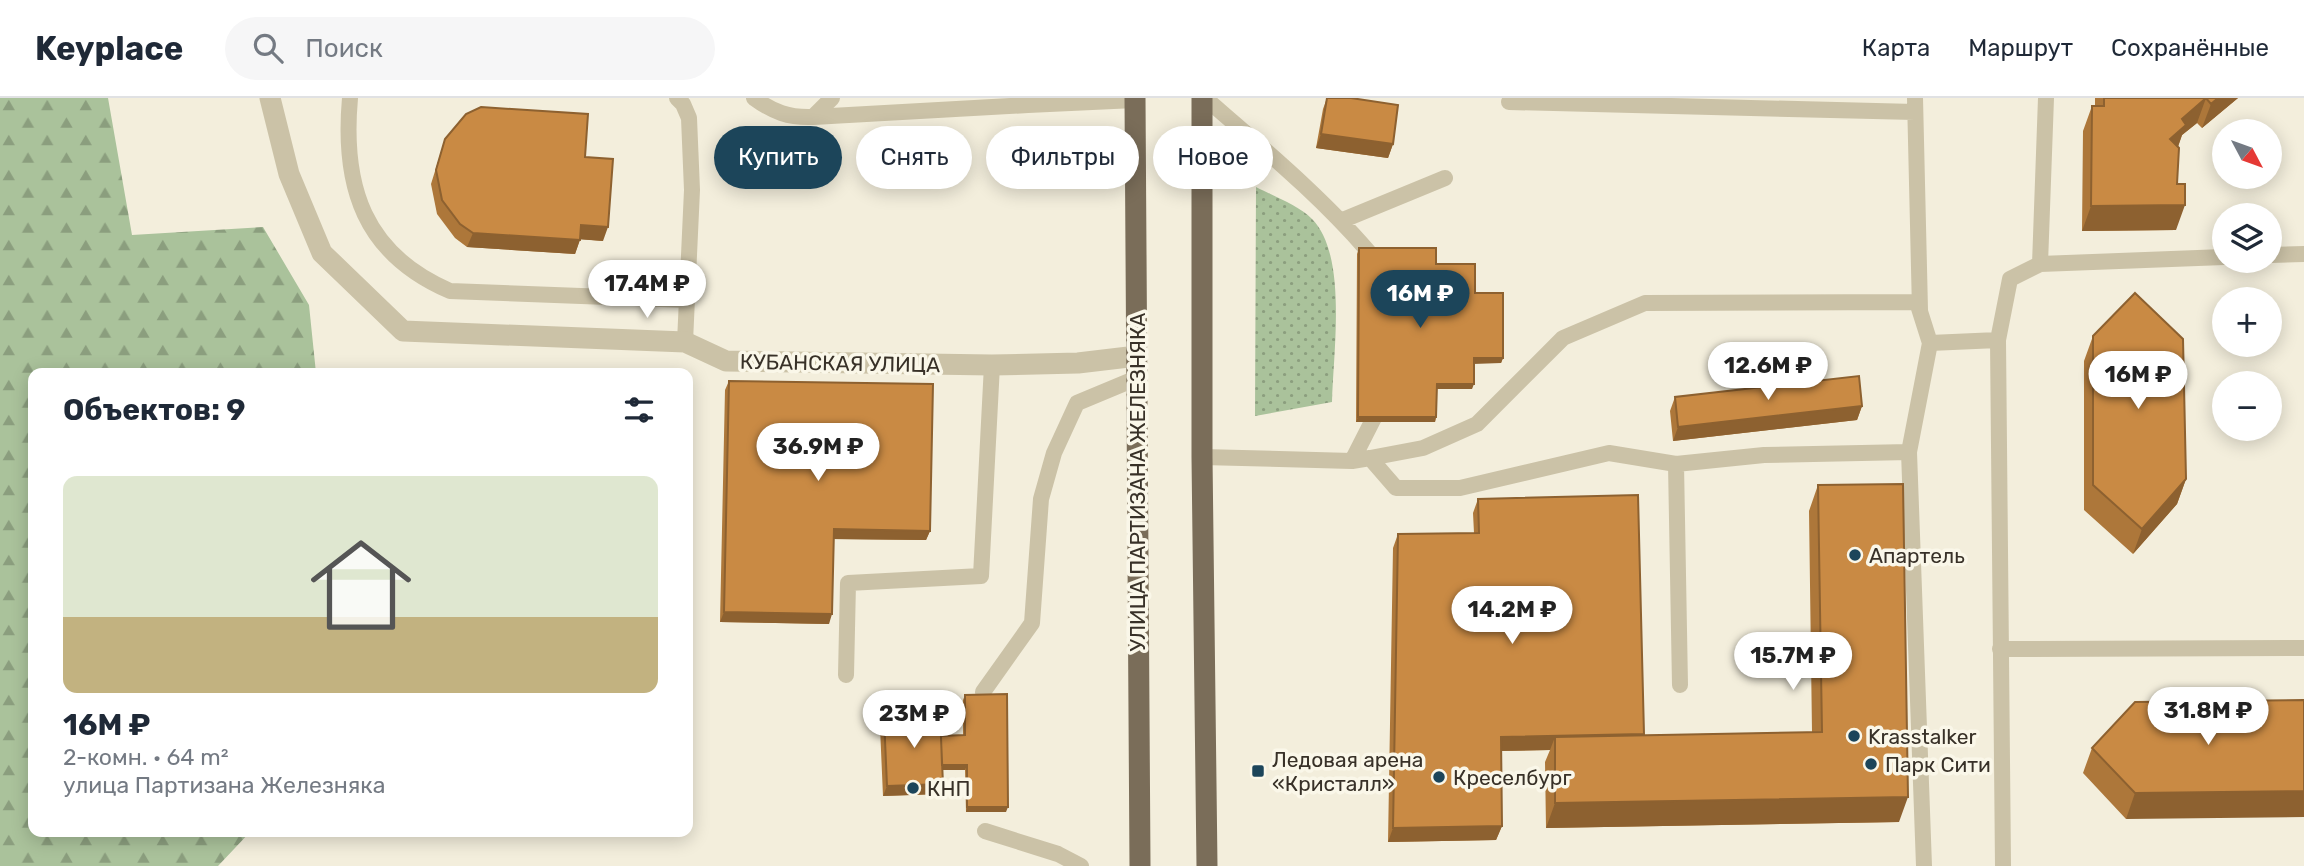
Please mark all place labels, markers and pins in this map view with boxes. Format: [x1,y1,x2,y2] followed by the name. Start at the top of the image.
[582,260,712,320] pin: 17.4M ₽
[1371,271,1469,330] pin: 16M ₽
[1703,342,1833,402] pin: 12.6M ₽
[2089,352,2187,411] pin: 16M ₽
[753,424,883,483] pin: 36.9M ₽
[1869,543,1965,568] place label: Апартель
[1847,547,1863,563] marker: Апартель
[1447,587,1577,646] pin: 14.2M ₽
[1728,632,1858,692] pin: 15.7M ₽
[2143,688,2273,747] pin: 31.8M ₽
[865,690,963,750] pin: 23M ₽
[1868,724,1976,749] place label: Krasstalker
[1846,728,1862,744] marker: Krasstalker
[1272,747,1423,796] place label: Ледовая арена «Кристалл»
[1885,752,1991,777] place label: Парк Сити
[1863,756,1879,772] marker: Парк Сити
[1250,763,1266,779] marker: Ледовая арена «Кристалл»
[1453,765,1571,790] place label: Креселбург
[1431,769,1447,785] marker: Креселбург
[927,776,970,801] place label: КНП
[905,780,921,796] marker: КНП

